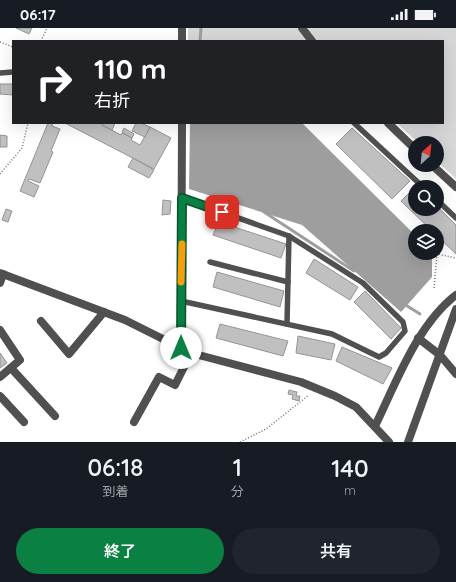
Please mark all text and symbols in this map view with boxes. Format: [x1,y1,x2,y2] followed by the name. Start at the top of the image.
[20,5,56,24] text: 06:17
[94,51,167,86] text: 110 m
[28,56,80,108] icon: right
[94,89,130,112] text: 右折
[408,136,444,172] north arrow
[408,136,444,260] map controls
[408,180,444,216] button: search
[205,195,239,229] pin
[211,201,233,223] icon: arrive
[408,224,444,260] button: layers
[160,327,202,369] position arrow
[87,452,143,482] text: 06:18
[233,452,242,482] text: 1
[331,453,369,483] text: 140
[344,482,356,498] text: m
[102,483,128,499] text: 到着
[231,483,244,499] text: 分
[16,528,224,574] button: 終了
[232,528,440,574] button: 共有

